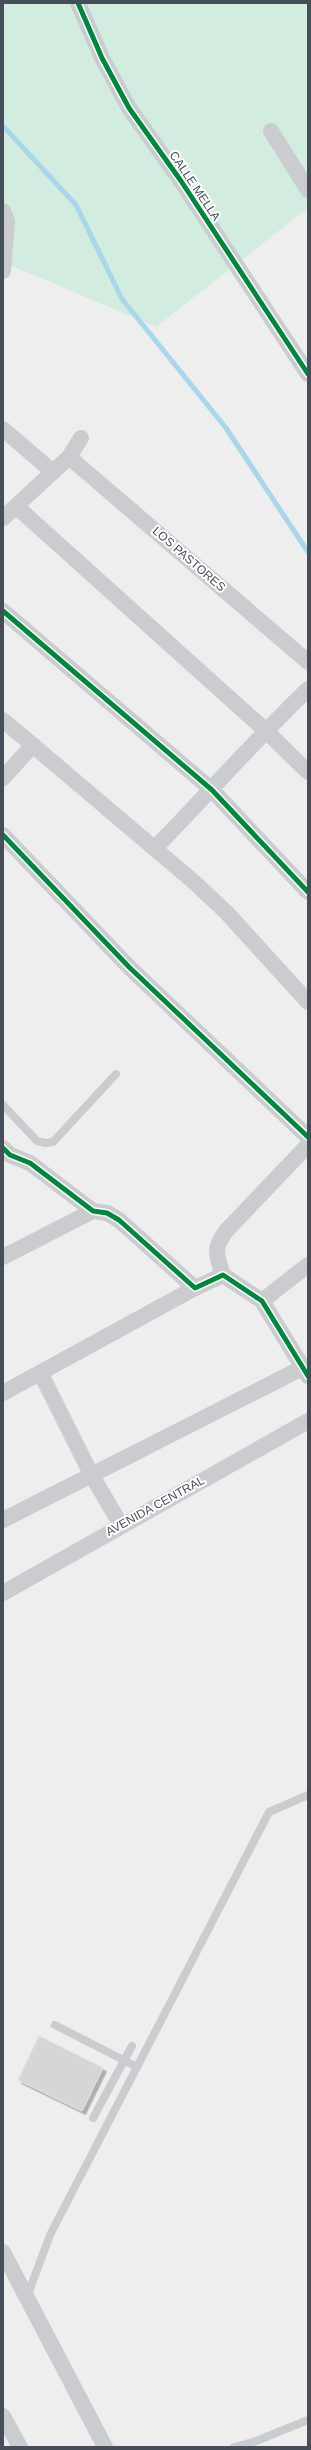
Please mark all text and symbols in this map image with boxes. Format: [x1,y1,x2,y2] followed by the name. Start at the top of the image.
[167,149,223,223] street label: CALLE MELLA
[150,524,228,594] street label: LOS PASTORES
[103,1473,207,1539] street label: AVENIDA CENTRAL

